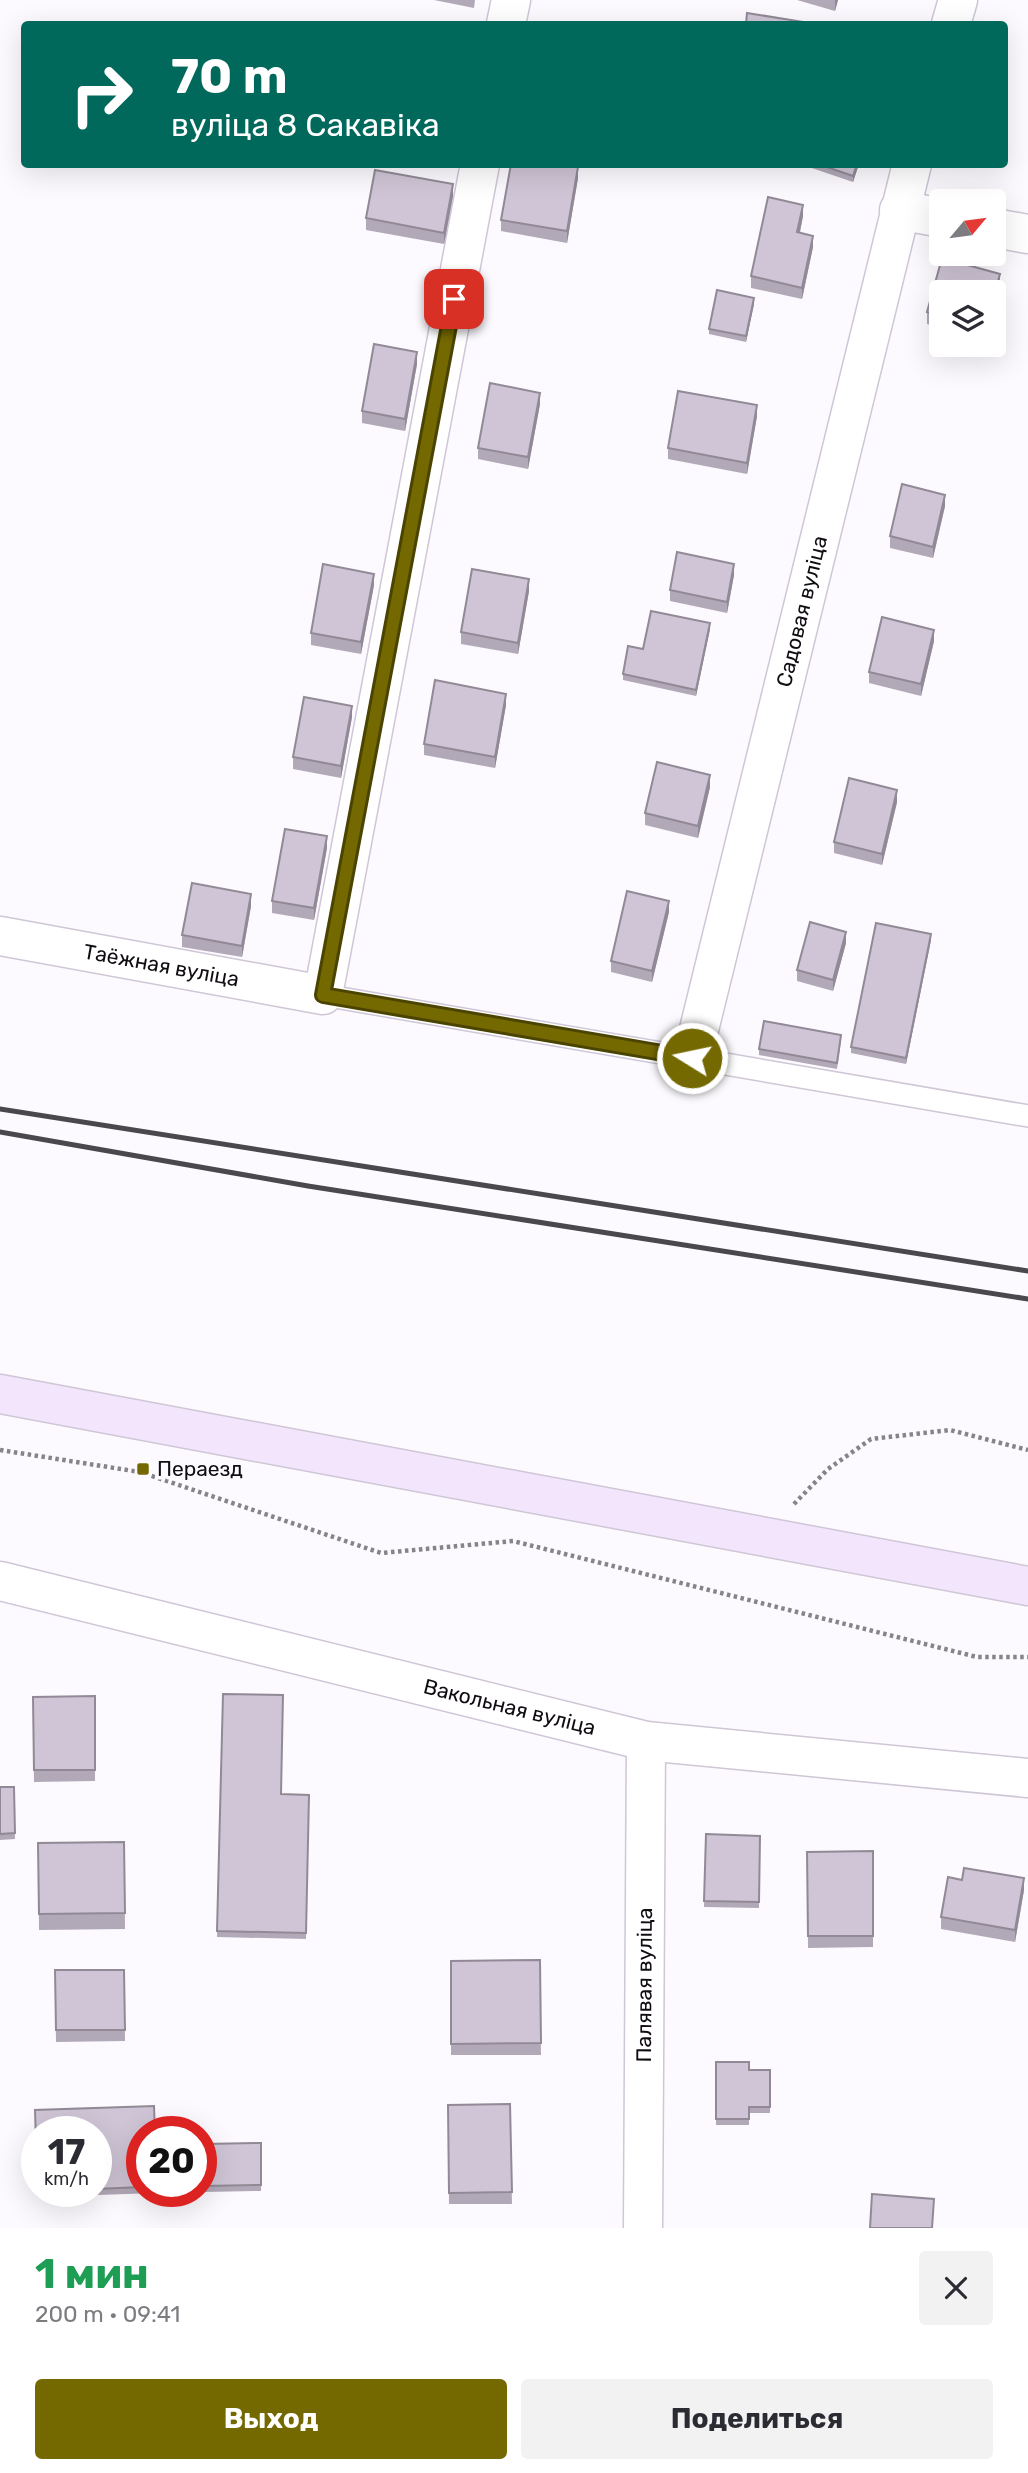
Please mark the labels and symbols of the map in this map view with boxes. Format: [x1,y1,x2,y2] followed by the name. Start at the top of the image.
[929,189,1006,266] north arrow
[424,269,484,329] pin
[771,533,832,689] street label: Садовая вуліца
[82,939,241,991] street label: Таёжная вуліца
[655,1021,729,1095] position arrow
[157,1456,243,1481] place label: Пераезд
[135,1461,151,1477] marker: Пераезд
[421,1673,598,1740] street label: Вакольная вуліца
[631,1908,657,2062] street label: Палявая вуліца
[126,2116,217,2207] speed limit sign: 20

